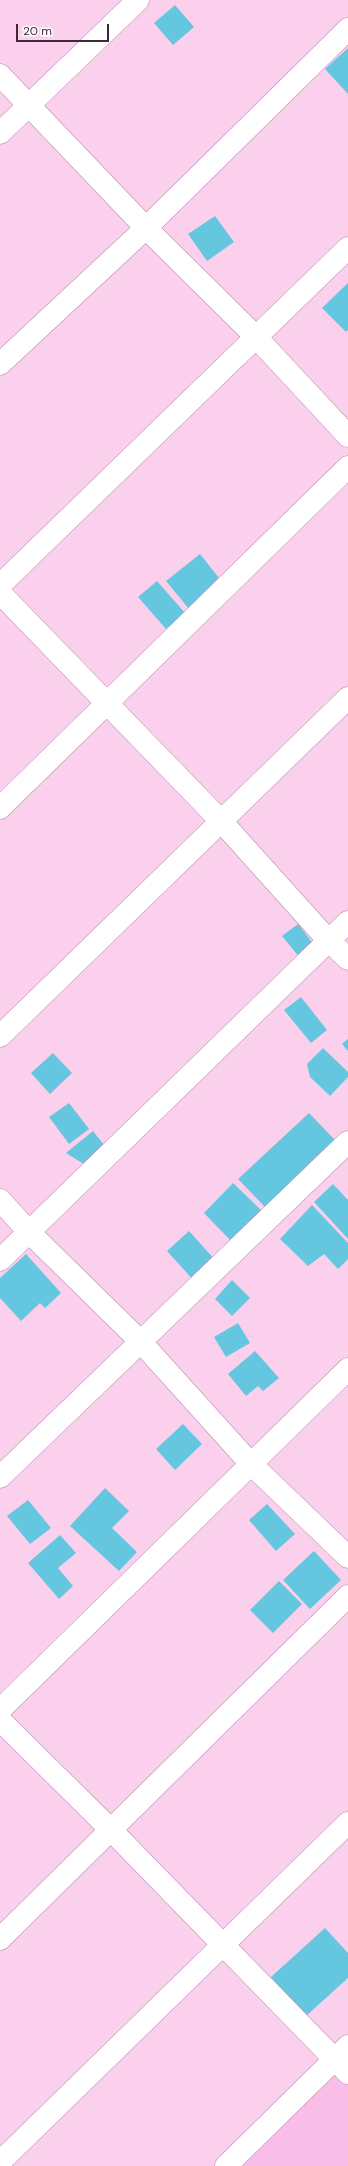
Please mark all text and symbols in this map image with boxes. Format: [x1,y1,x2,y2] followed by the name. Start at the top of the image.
[18,16,111,42] scale bar
[23,23,52,39] text: 20 m

